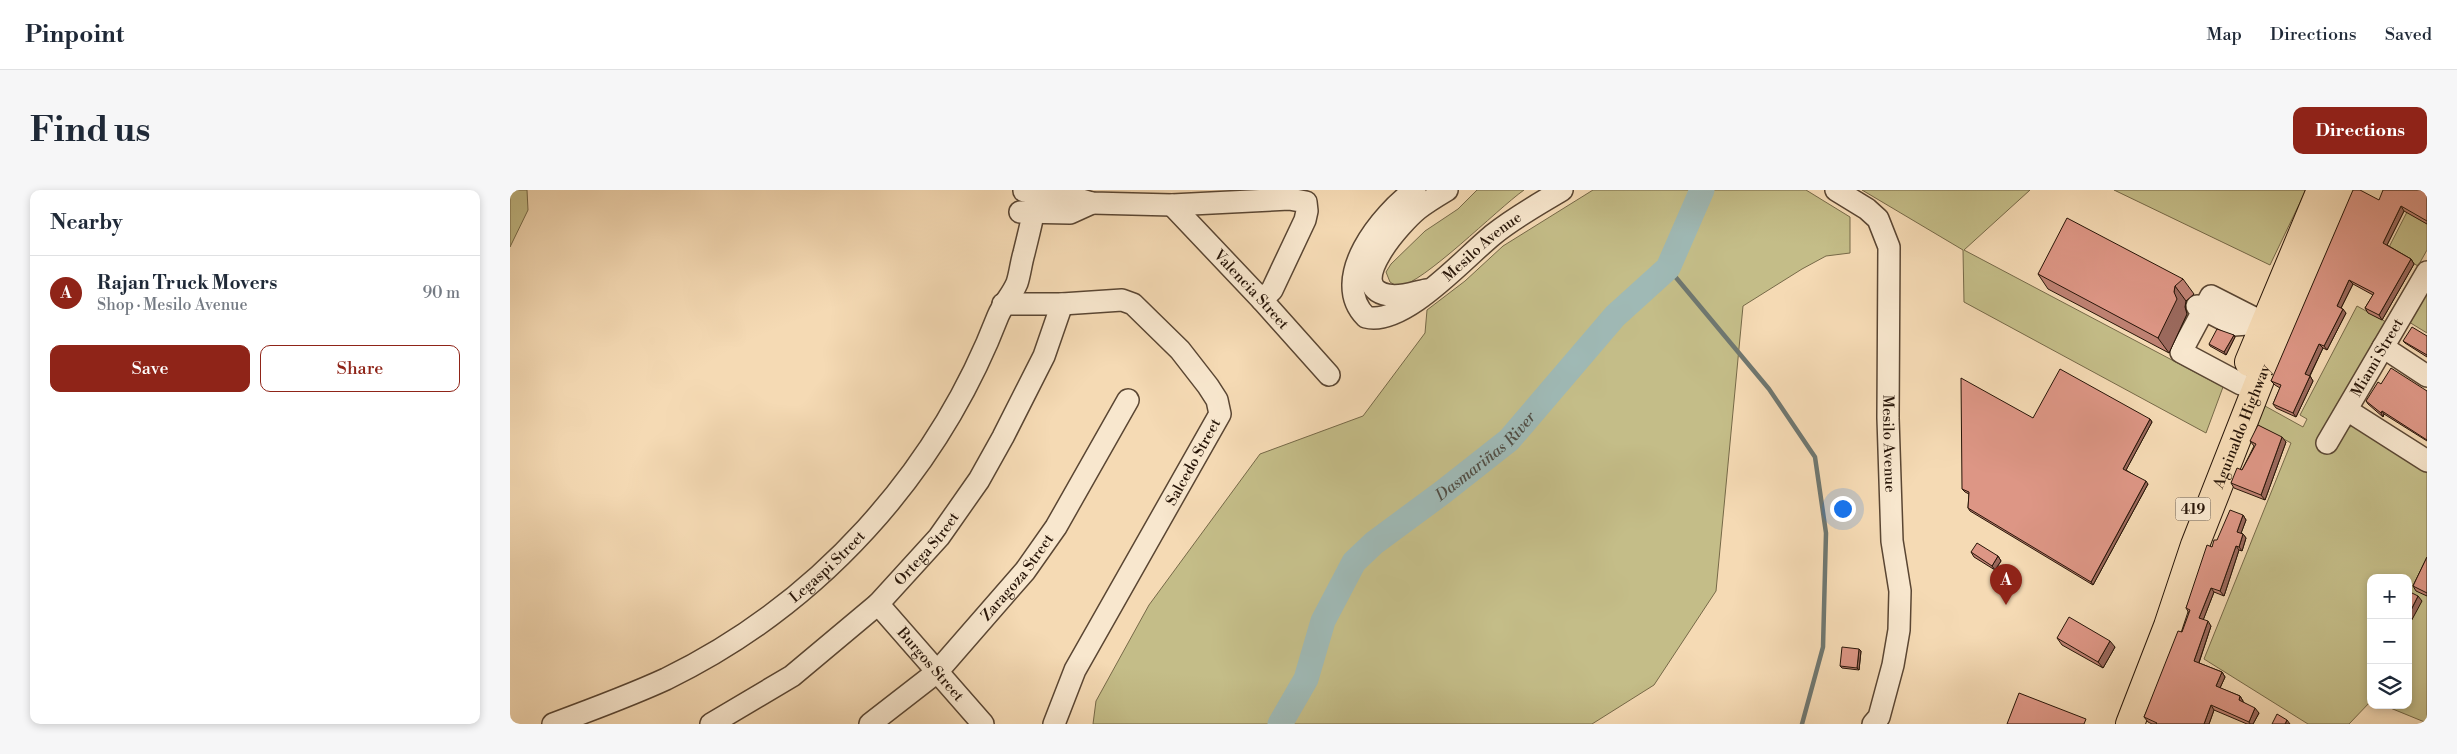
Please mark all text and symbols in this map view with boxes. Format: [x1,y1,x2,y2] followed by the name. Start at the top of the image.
[25,20,124,50] text: Pinpoint
[2206,23,2242,46] text: Map
[2270,23,2357,46] text: Directions
[2385,23,2432,46] text: Saved
[2293,107,2427,154] button: Directions
[30,109,150,152] text: Find us
[1439,208,1525,286] street label: Mesilo Avenue
[50,210,123,236] text: Nearby
[1209,245,1293,334] street label: Valencia Street
[97,271,277,295] text: Rajan Truck Movers
[60,283,72,303] text: A
[422,283,460,303] text: 90 m
[97,295,247,315] text: Shop · Mesilo Avenue
[2347,315,2408,400] street label: Miami Street
[50,345,250,392] button: Save
[260,345,460,392] button: Share
[2209,361,2275,492] street label: Aguinaldo Highway
[1878,395,1899,493] street label: Mesilo Avenue
[1431,407,1541,506] water label: Dasmariñas River
[1162,415,1225,509] street label: Salcedo Street
[1830,496,1856,522] your location
[2176,498,2210,520] road number: 419
[890,508,964,590] street label: Ortega Street
[786,527,870,607] street label: Legaspi Street
[977,530,1059,625] street label: Zaragoza Street
[1990,564,2022,605] pin: A
[2367,574,2412,709] map controls
[2367,574,2412,619] button: +
[2367,619,2412,664] button: −
[892,623,968,706] street label: Burgos Street
[2367,664,2412,709] button: layers

